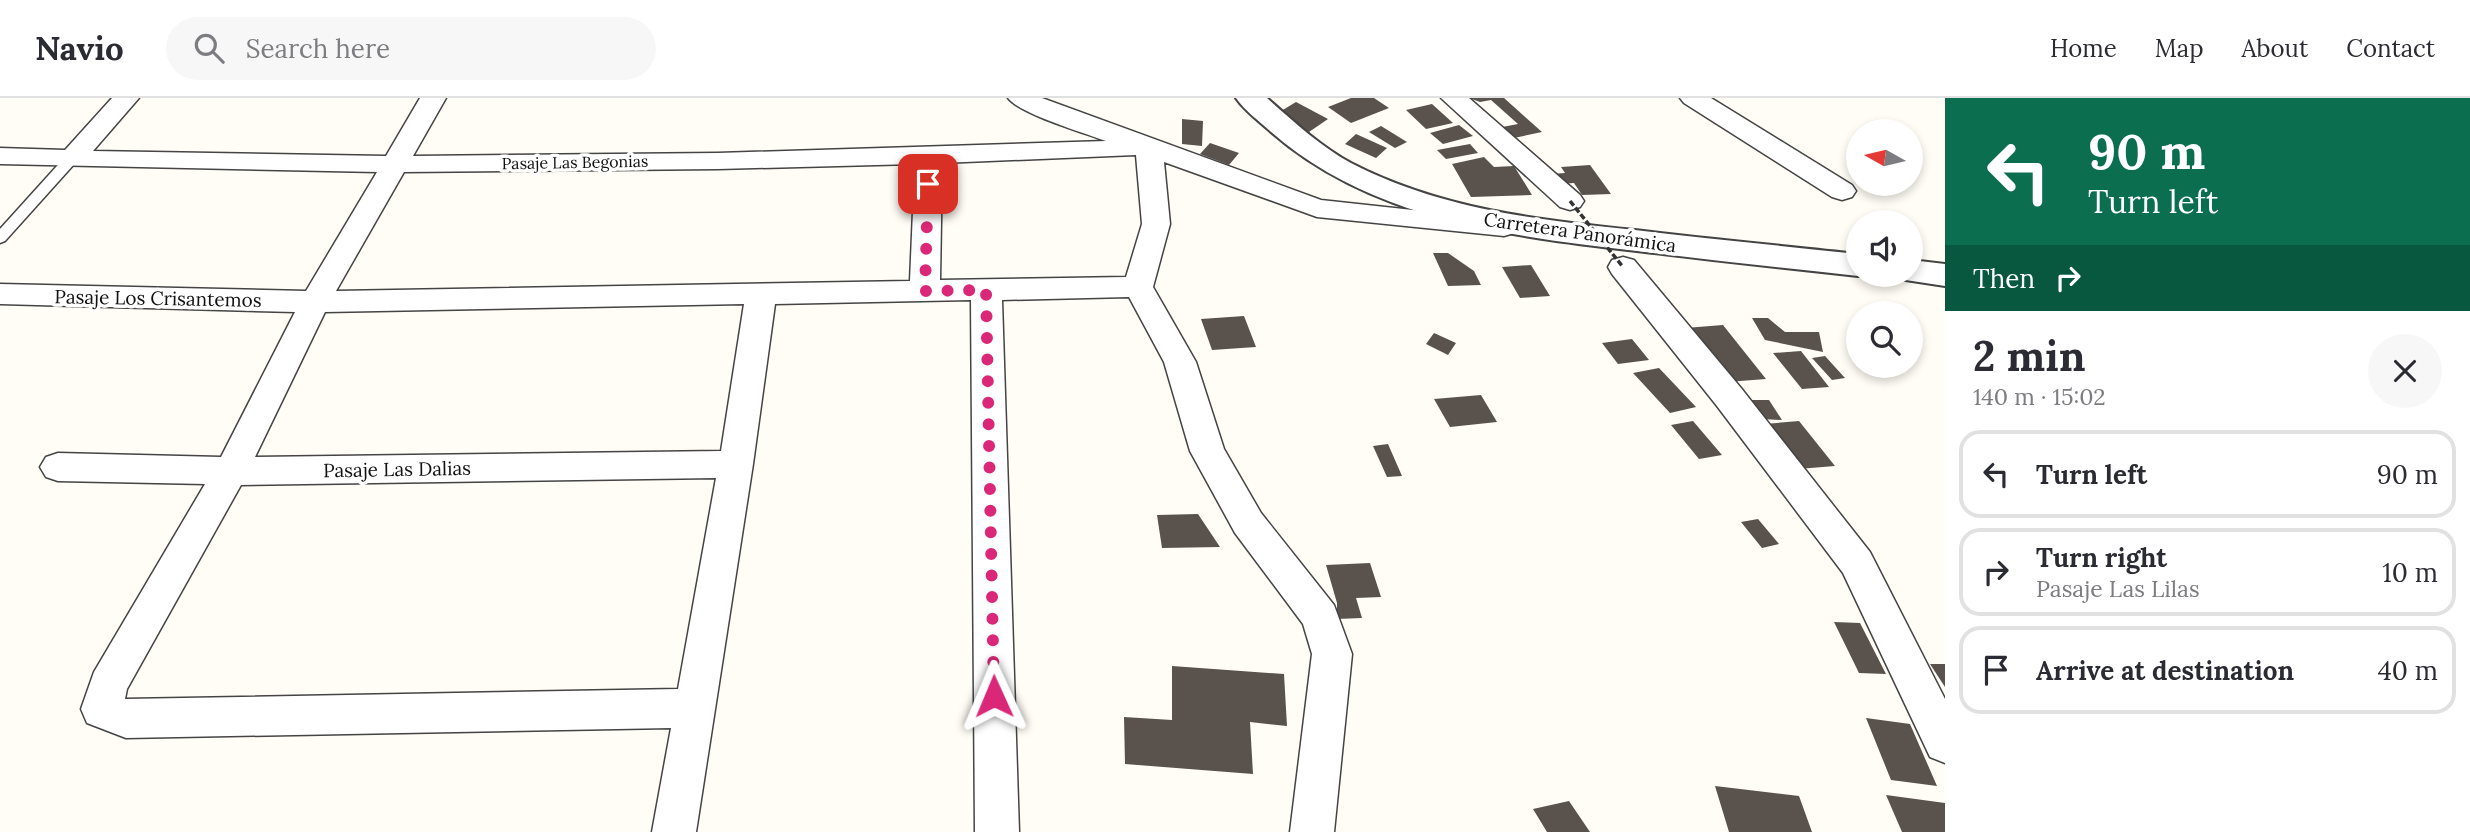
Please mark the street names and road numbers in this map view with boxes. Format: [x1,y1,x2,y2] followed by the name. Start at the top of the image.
[502,151,648,173] street label: Pasaje Las Begonias
[1482,207,1678,257] street label: Carretera Panorámica
[54,284,262,312] street label: Pasaje Los Crisantemos
[323,456,471,482] street label: Pasaje Las Dalias

